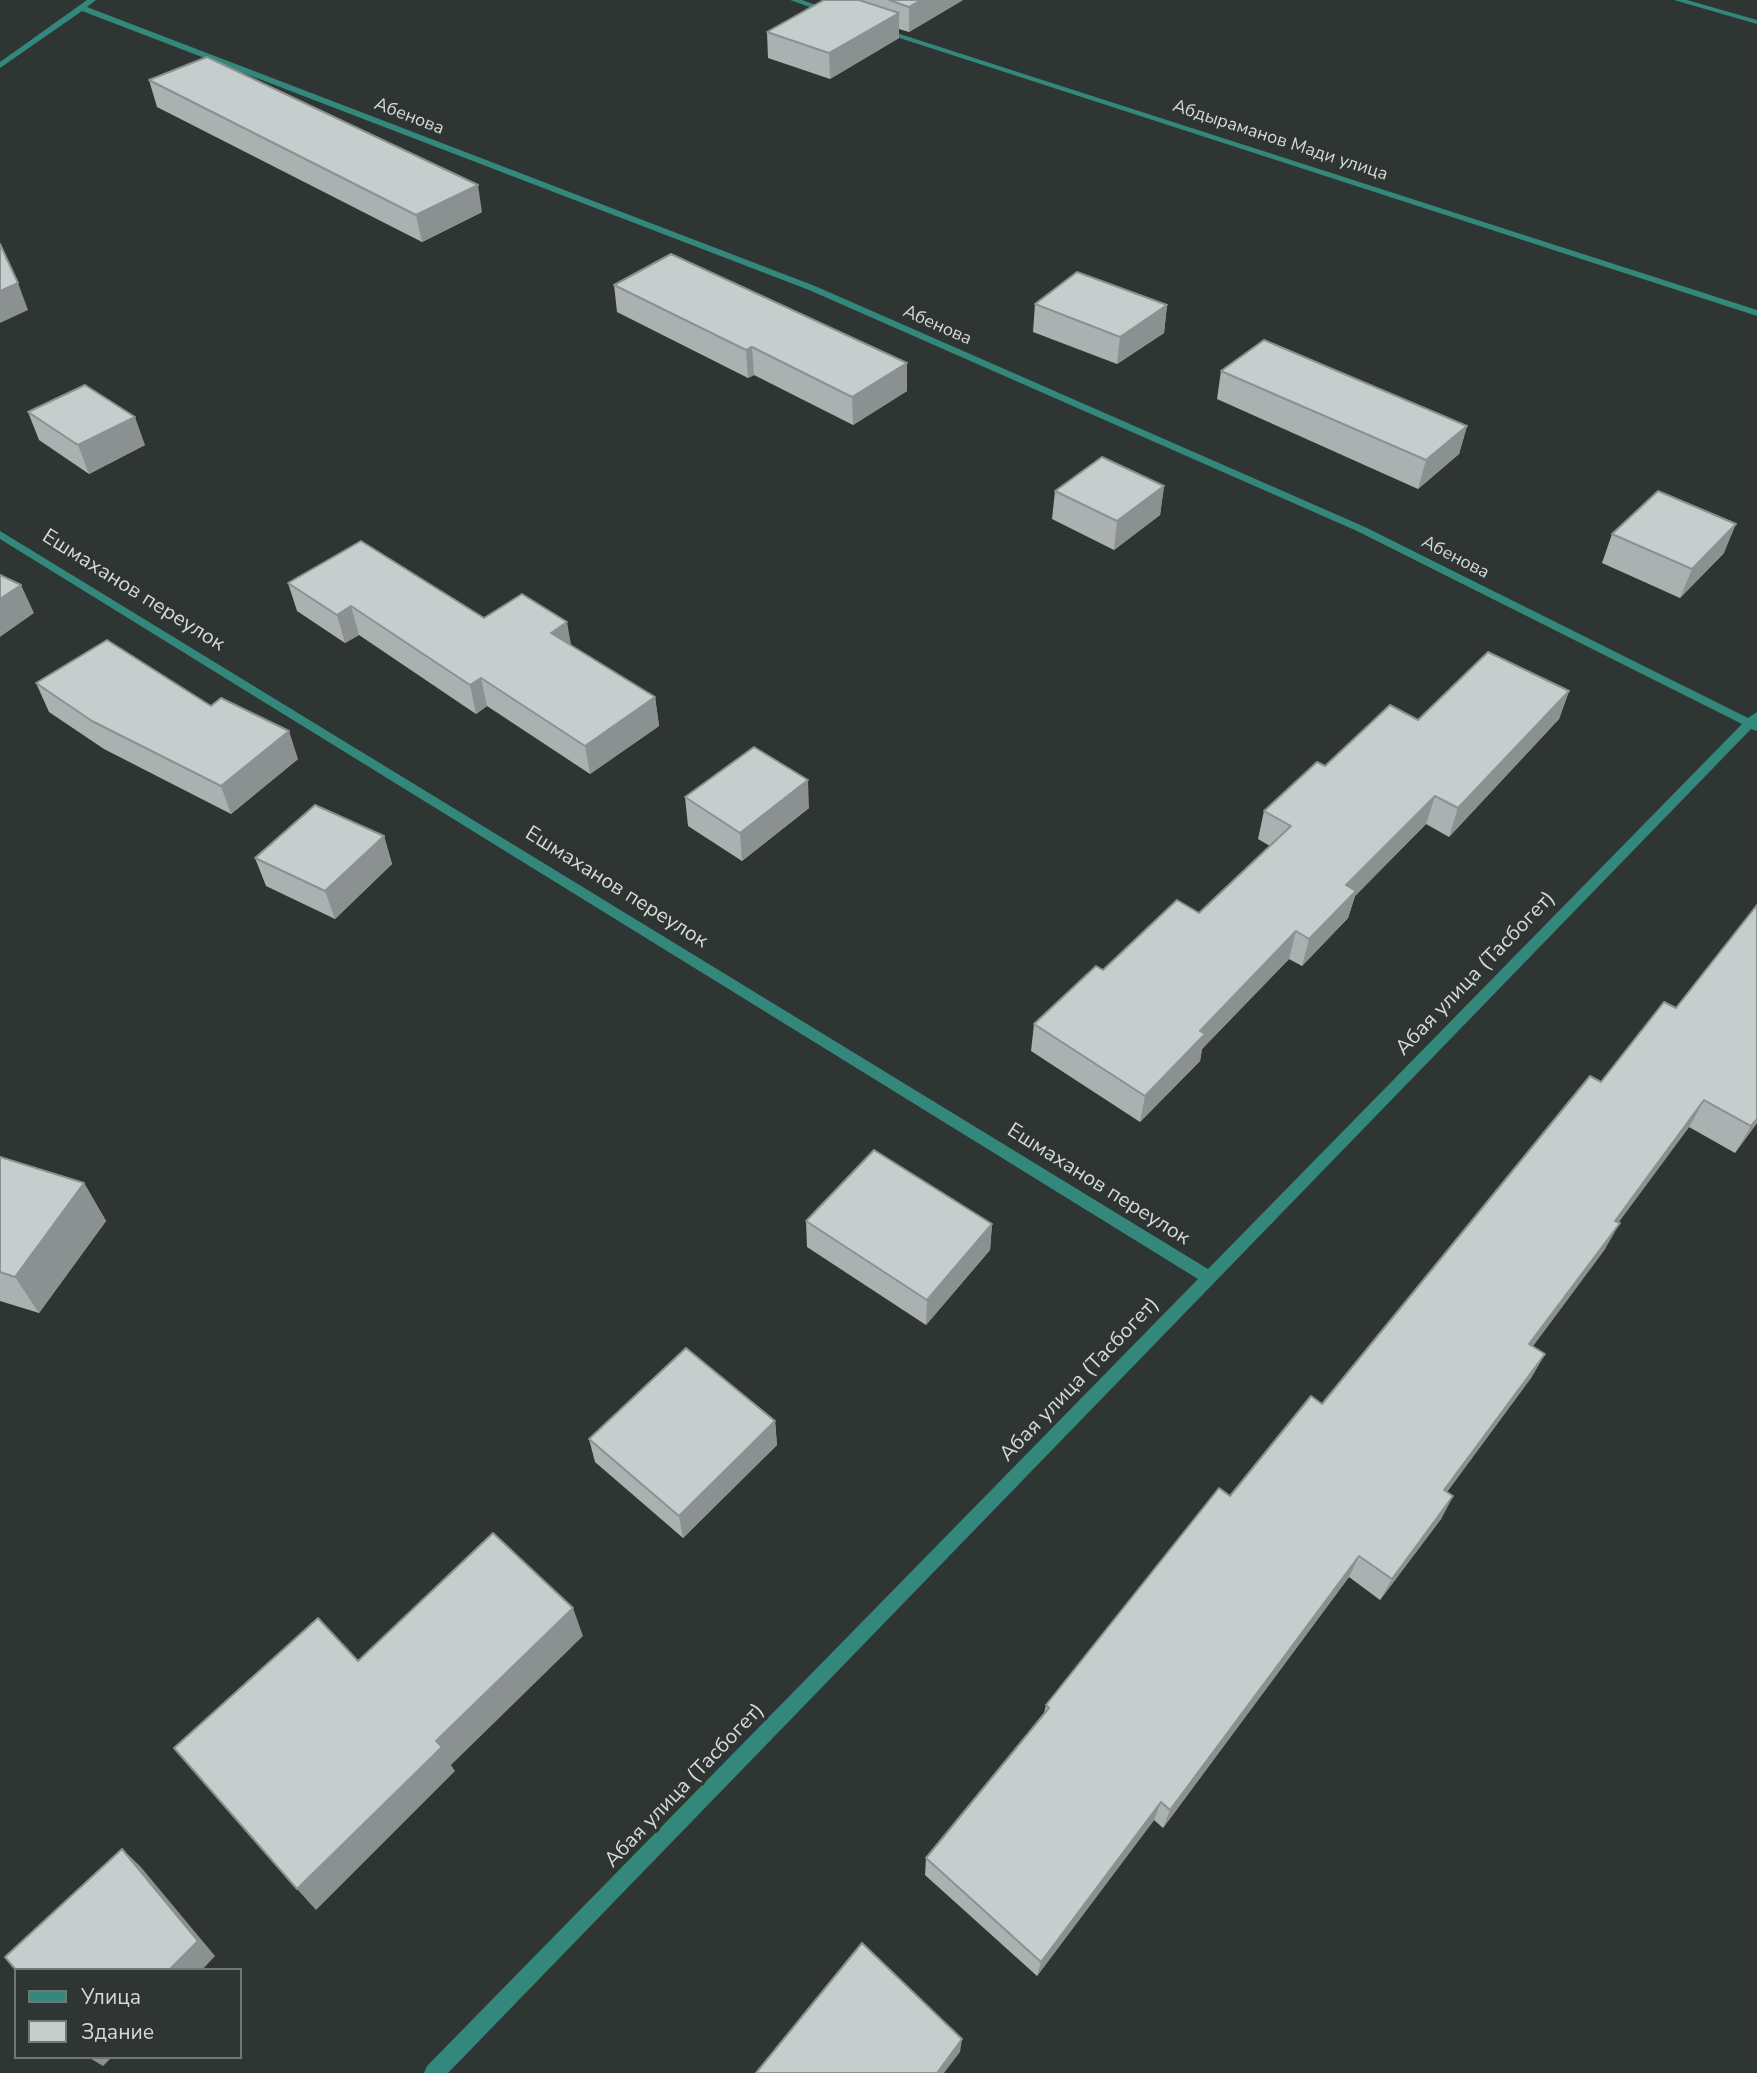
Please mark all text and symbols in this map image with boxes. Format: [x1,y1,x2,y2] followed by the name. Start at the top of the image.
[371,94,447,140] street label: Абенова
[1170,96,1390,186] street label: Абдыраманов Мади улица
[899,301,975,351] street label: Абенова
[37,525,229,657] street label: Ешмаханов переулок
[1418,532,1492,584] street label: Абенова
[520,822,712,954] street label: Ешмаханов переулок
[1391,887,1561,1061] street label: Абая улица (Тасбогет)
[1002,1119,1194,1251] street label: Ешмаханов переулок
[995,1293,1165,1467] street label: Абая улица (Тасбогет)
[600,1699,770,1873] street label: Абая улица (Тасбогет)
[14,1968,242,2059] legend
[81,1983,141,2011] text: Улица
[81,2018,154,2046] text: Здание

